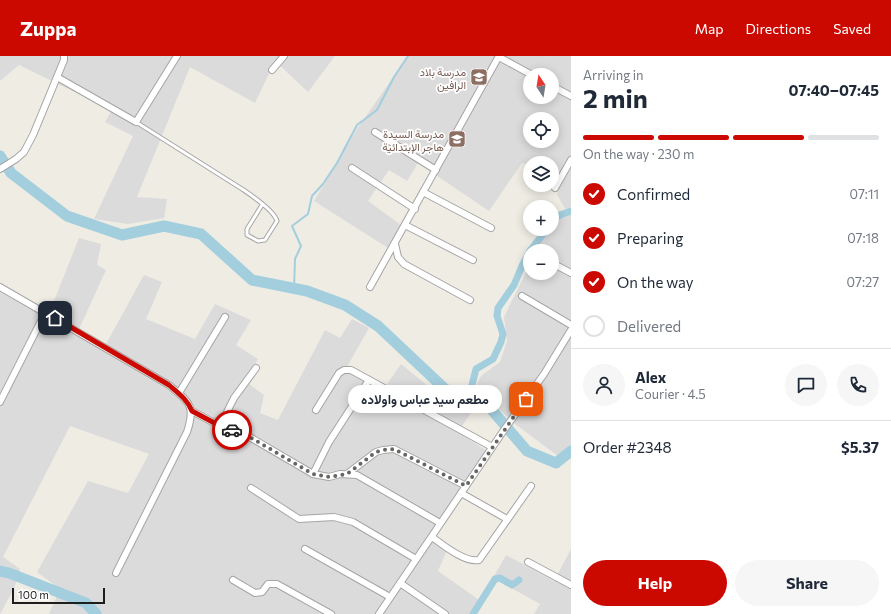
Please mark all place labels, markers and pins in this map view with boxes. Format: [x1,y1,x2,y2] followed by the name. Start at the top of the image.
[420,65,466,92] place label: مدرسة بلاد الرافين
[469,67,489,87] school or university icon: مدرسة بلاد الرافين
[382,127,444,154] place label: مدرسة السيدة هاجر الإبتدائية
[447,129,467,149] school or university icon: مدرسة السيدة هاجر الإبتدائية
[38,301,72,335] pin
[509,382,543,416] pin
[348,385,502,413] callout: مطعم سيد عباس واولاده

